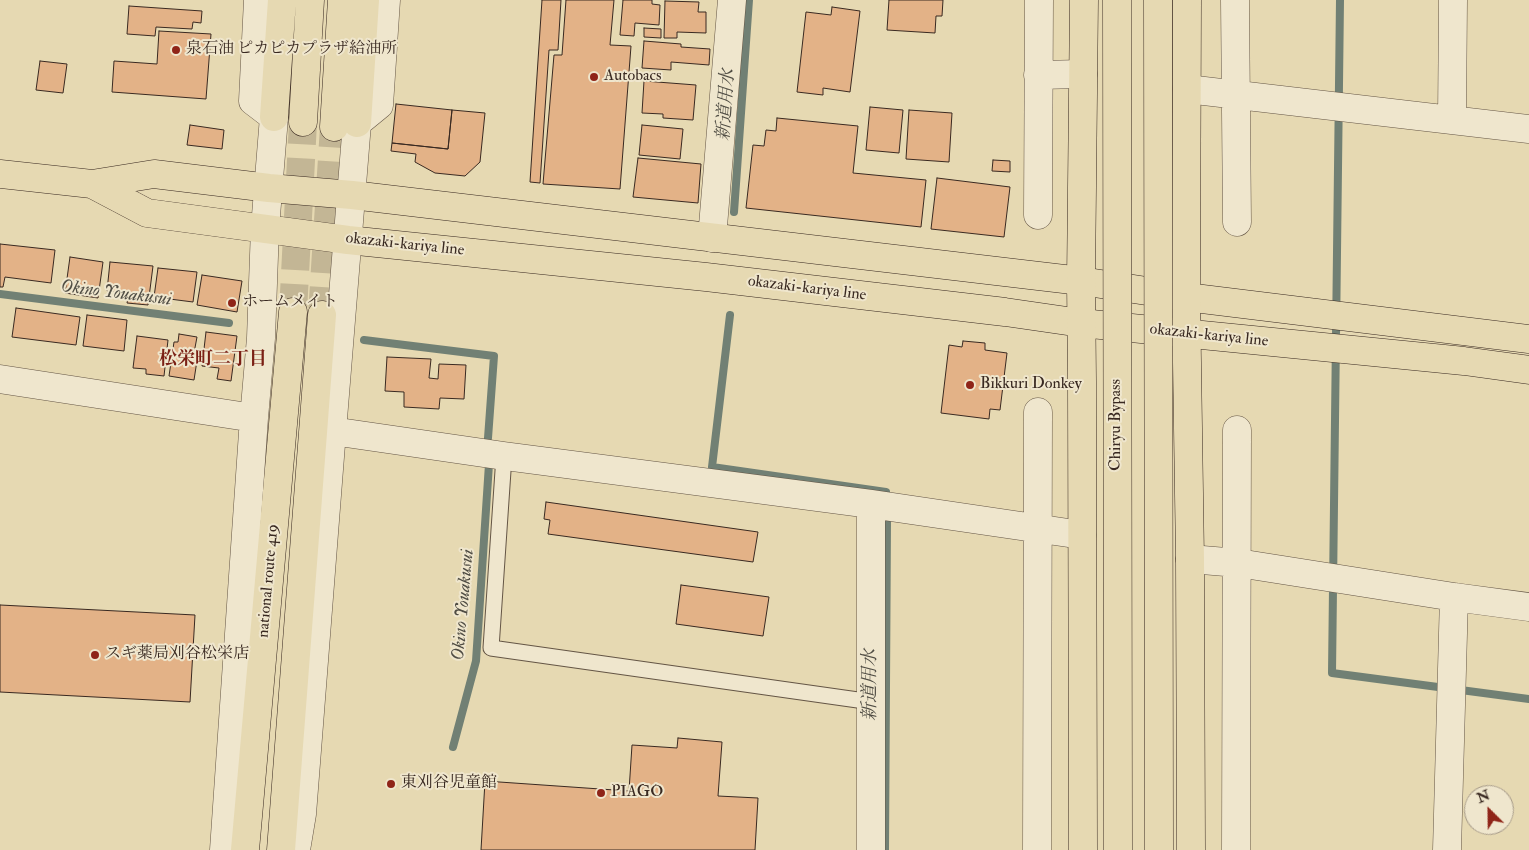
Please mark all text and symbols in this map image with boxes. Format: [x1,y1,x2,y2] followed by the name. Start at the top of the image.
[186,40,397,60] place label: 泉石油 ピカピカプラザ給油所
[170,44,182,56] marker: 泉石油 ピカピカプラザ給油所
[604,67,662,87] place label: Autobacs
[714,68,740,142] water label: 新道用水
[588,71,600,83] marker: Autobacs
[345,229,465,261] street label: okazaki-kariya line
[747,272,867,306] street label: okazaki-kariya line
[59,276,173,312] water label: Okino Youakusui
[242,293,338,313] place label: ホームメイト
[226,297,238,309] marker: ホームメイト
[1149,320,1269,352] street label: okazaki-kariya line
[159,349,267,371] district label: 松栄町二丁目
[980,375,1082,395] place label: Bikkuri Donkey
[964,379,976,391] marker: Bikkuri Donkey
[1107,379,1127,471] street label: Chiryu Bypass
[254,524,284,638] street label: national route 419
[448,548,480,662] water label: Okino Youakusui
[105,645,249,665] place label: スギ薬局刈谷松栄店
[89,649,101,661] marker: スギ薬局刈谷松栄店
[860,649,882,721] water label: 新道用水
[401,774,497,794] place label: 東刈谷児童館
[385,778,397,790] marker: 東刈谷児童館
[611,783,663,803] place label: PIAGO
[1464,785,1514,835] north arrow
[1474,786,1492,807] text: N
[595,787,607,799] marker: PIAGO

